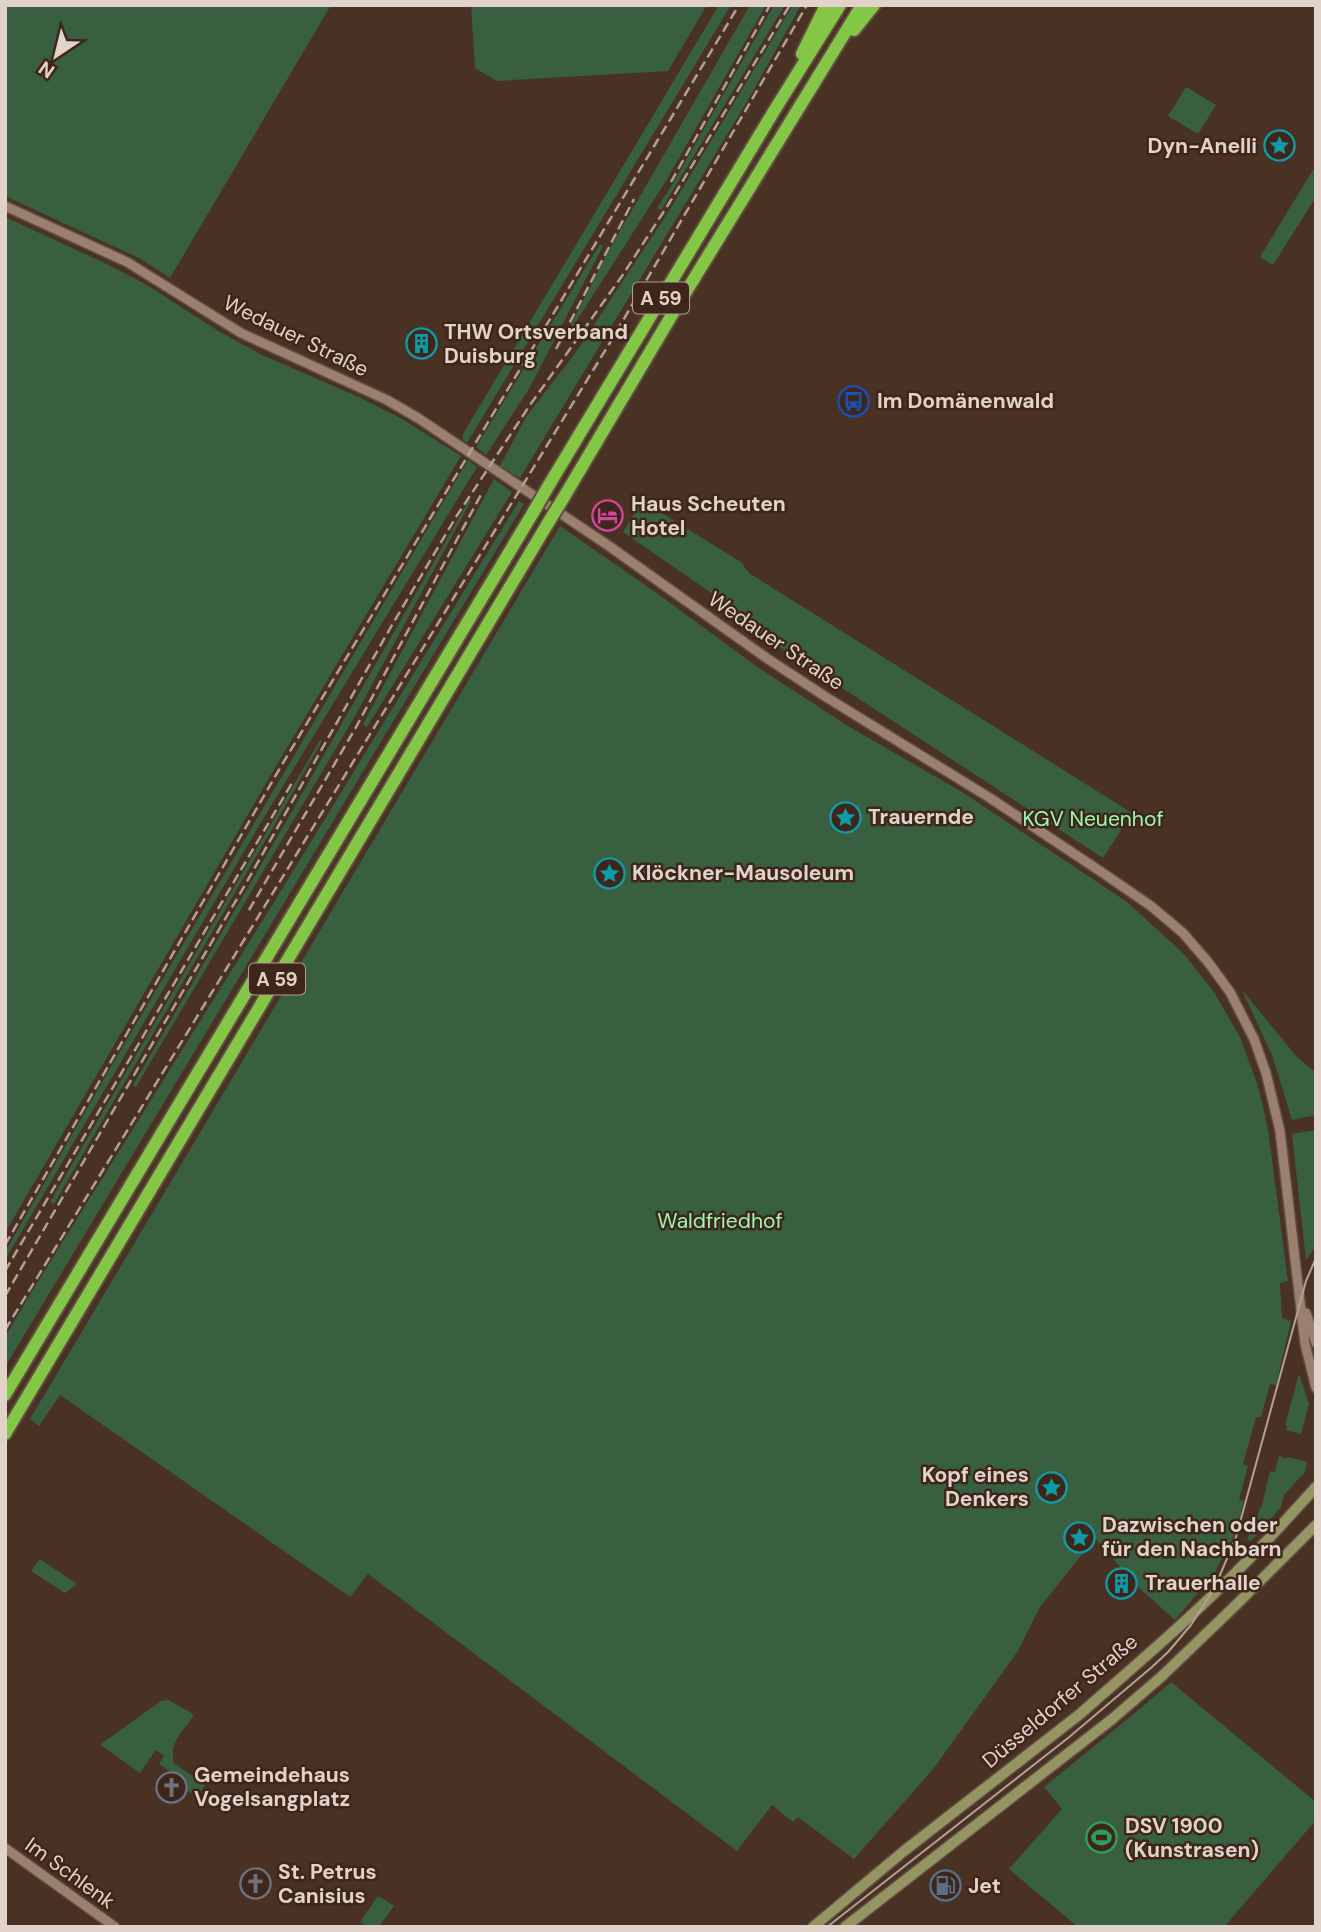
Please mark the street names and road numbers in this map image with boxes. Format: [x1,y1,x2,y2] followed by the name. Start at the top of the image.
[633,282,689,314] road number: A 59
[219,289,373,383] street label: Wedauer Straße
[703,585,849,697] street label: Wedauer Straße
[249,964,305,995] road number: A 59
[976,1628,1144,1774] street label: Düsseldorfer Straße
[19,1831,121,1915] street label: Im Schlenk

